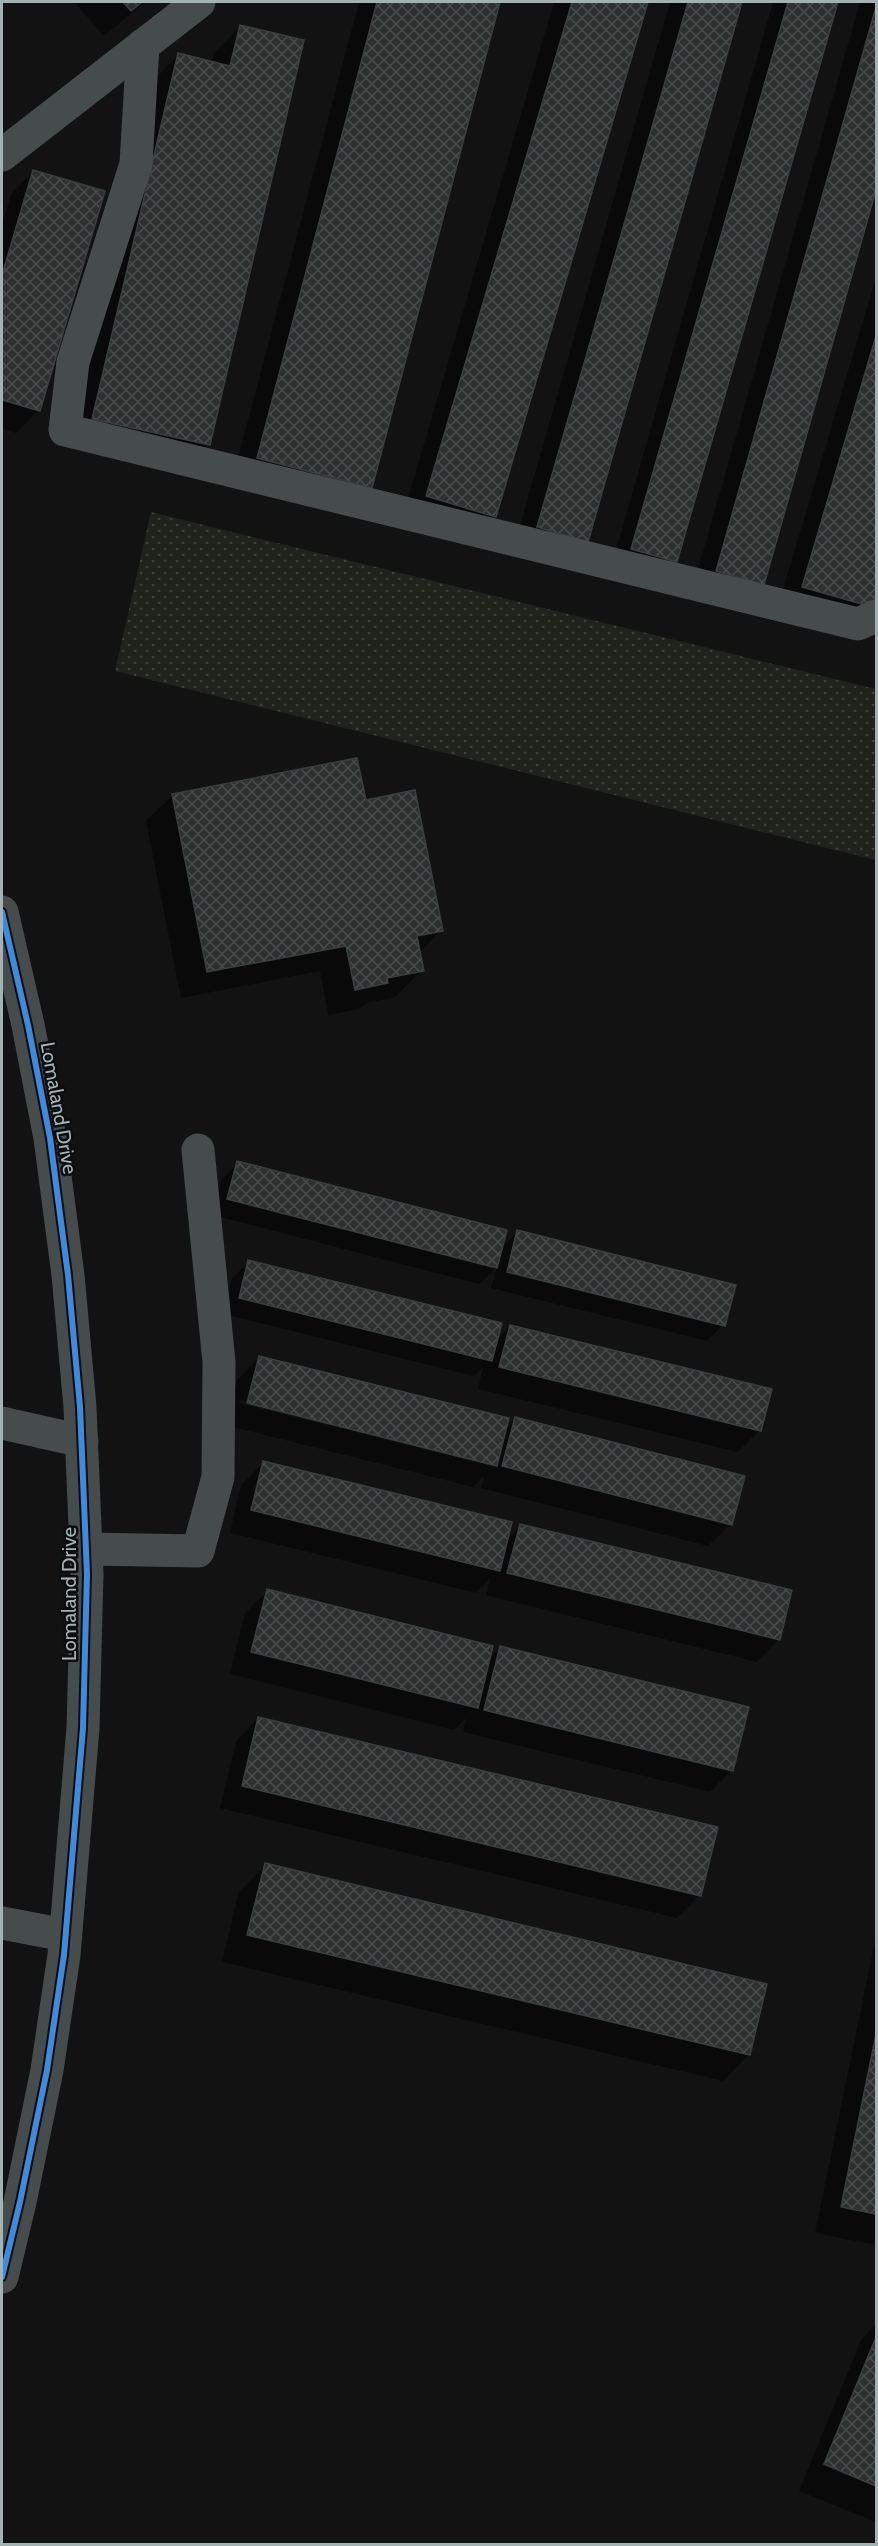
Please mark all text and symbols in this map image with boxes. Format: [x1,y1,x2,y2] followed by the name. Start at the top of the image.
[36,1040,82,1176] street label: Lomaland Drive
[57,1527,81,1661] street label: Lomaland Drive

